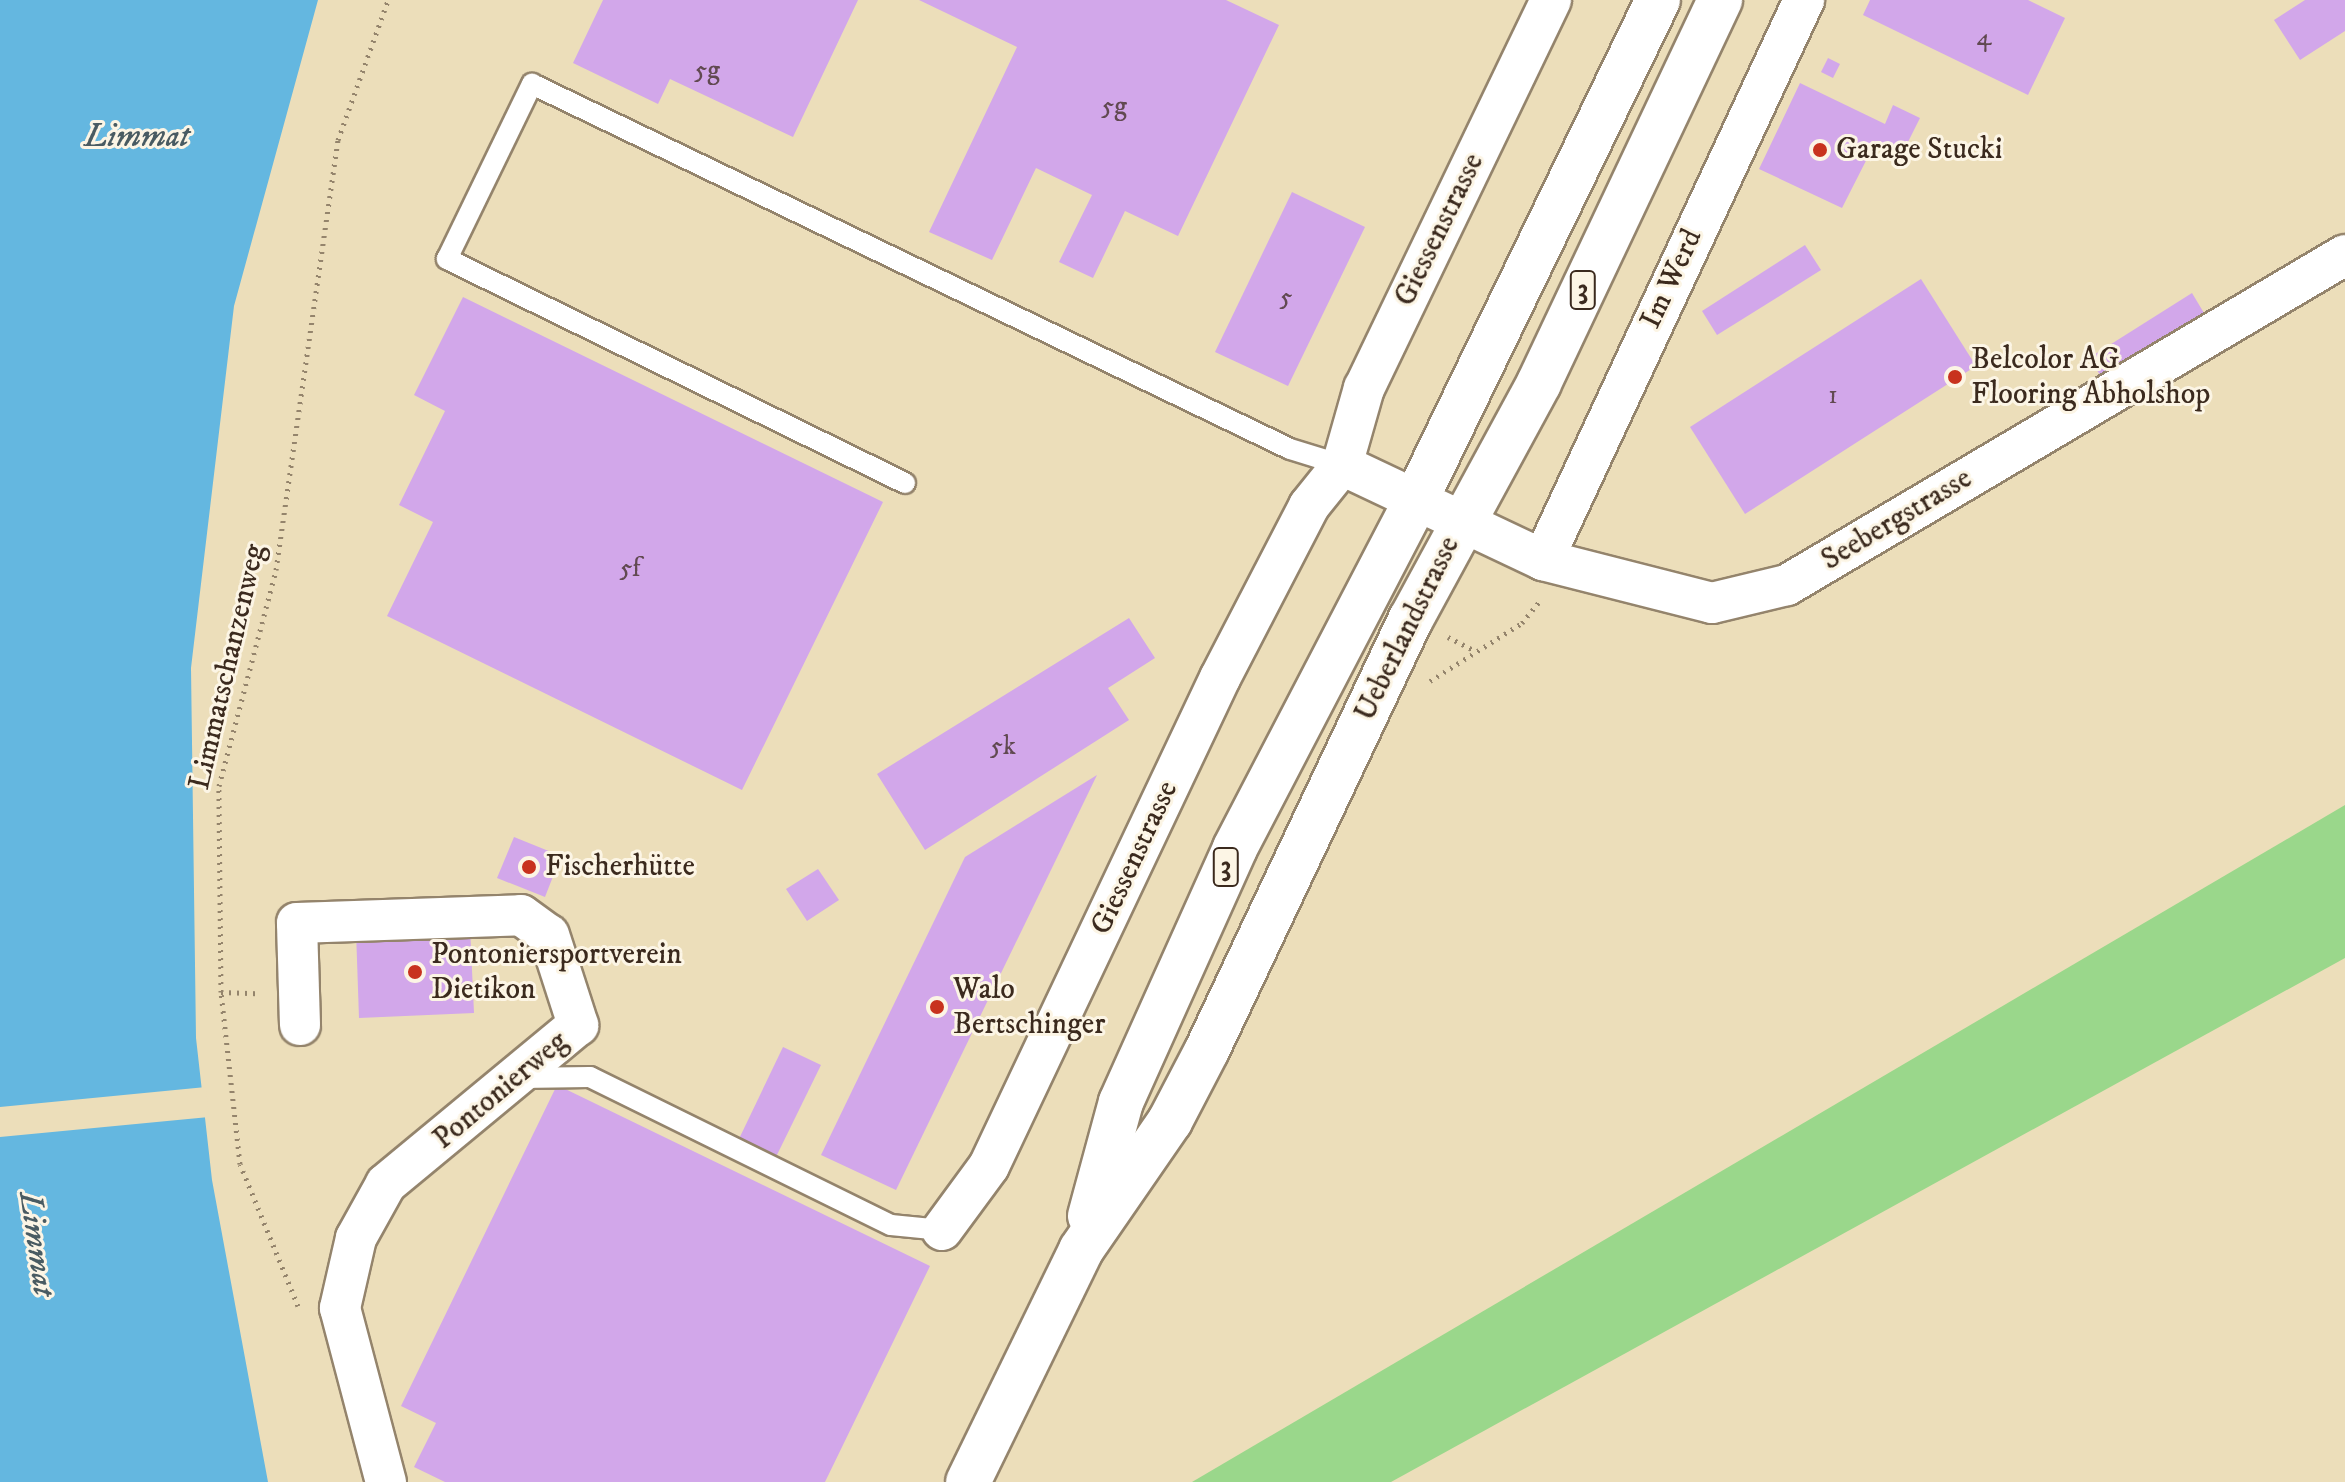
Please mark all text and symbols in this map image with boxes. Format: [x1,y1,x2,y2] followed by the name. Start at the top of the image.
[1977,22,1991,54] house number: 4
[694,55,720,87] house number: 5g
[1101,91,1127,123] house number: 5g
[84,118,190,156] water label: Limmat
[1836,132,2002,168] place label: Garage Stucki
[1811,141,1829,159] marker: Garage Stucki
[1388,148,1492,312] street label: Giessenstrasse
[1633,223,1711,335] street label: Im Werd
[1569,266,1597,314] road number: 3
[1280,282,1292,314] house number: 5
[1971,342,2210,412] place label: Belcolor AG Flooring Abholshop
[1946,368,1964,386] marker: Belcolor AG Flooring Abholshop
[1828,380,1838,412] house number: 1
[1815,461,1979,579] street label: Seebergstrasse
[1348,531,1468,727] street label: Ueberlandstrasse
[182,541,274,793] street label: Limmatschanzenweg
[619,553,641,585] house number: 5f
[990,731,1016,763] house number: 5k
[1084,776,1186,940] street label: Giessenstrasse
[1212,843,1240,891] road number: 3
[545,849,695,885] place label: Fischerhütte
[520,858,538,876] marker: Fischerhütte
[431,937,682,1008] place label: Pontoniersportverein Dietikon
[406,963,424,981] marker: Pontoniersportverein Dietikon
[953,972,1105,1042] place label: Walo Bertschinger
[928,998,946,1016] marker: Walo Bertschinger
[426,1024,576,1158] street label: Pontonierweg
[10,1189,62,1299] water label: Limmat

